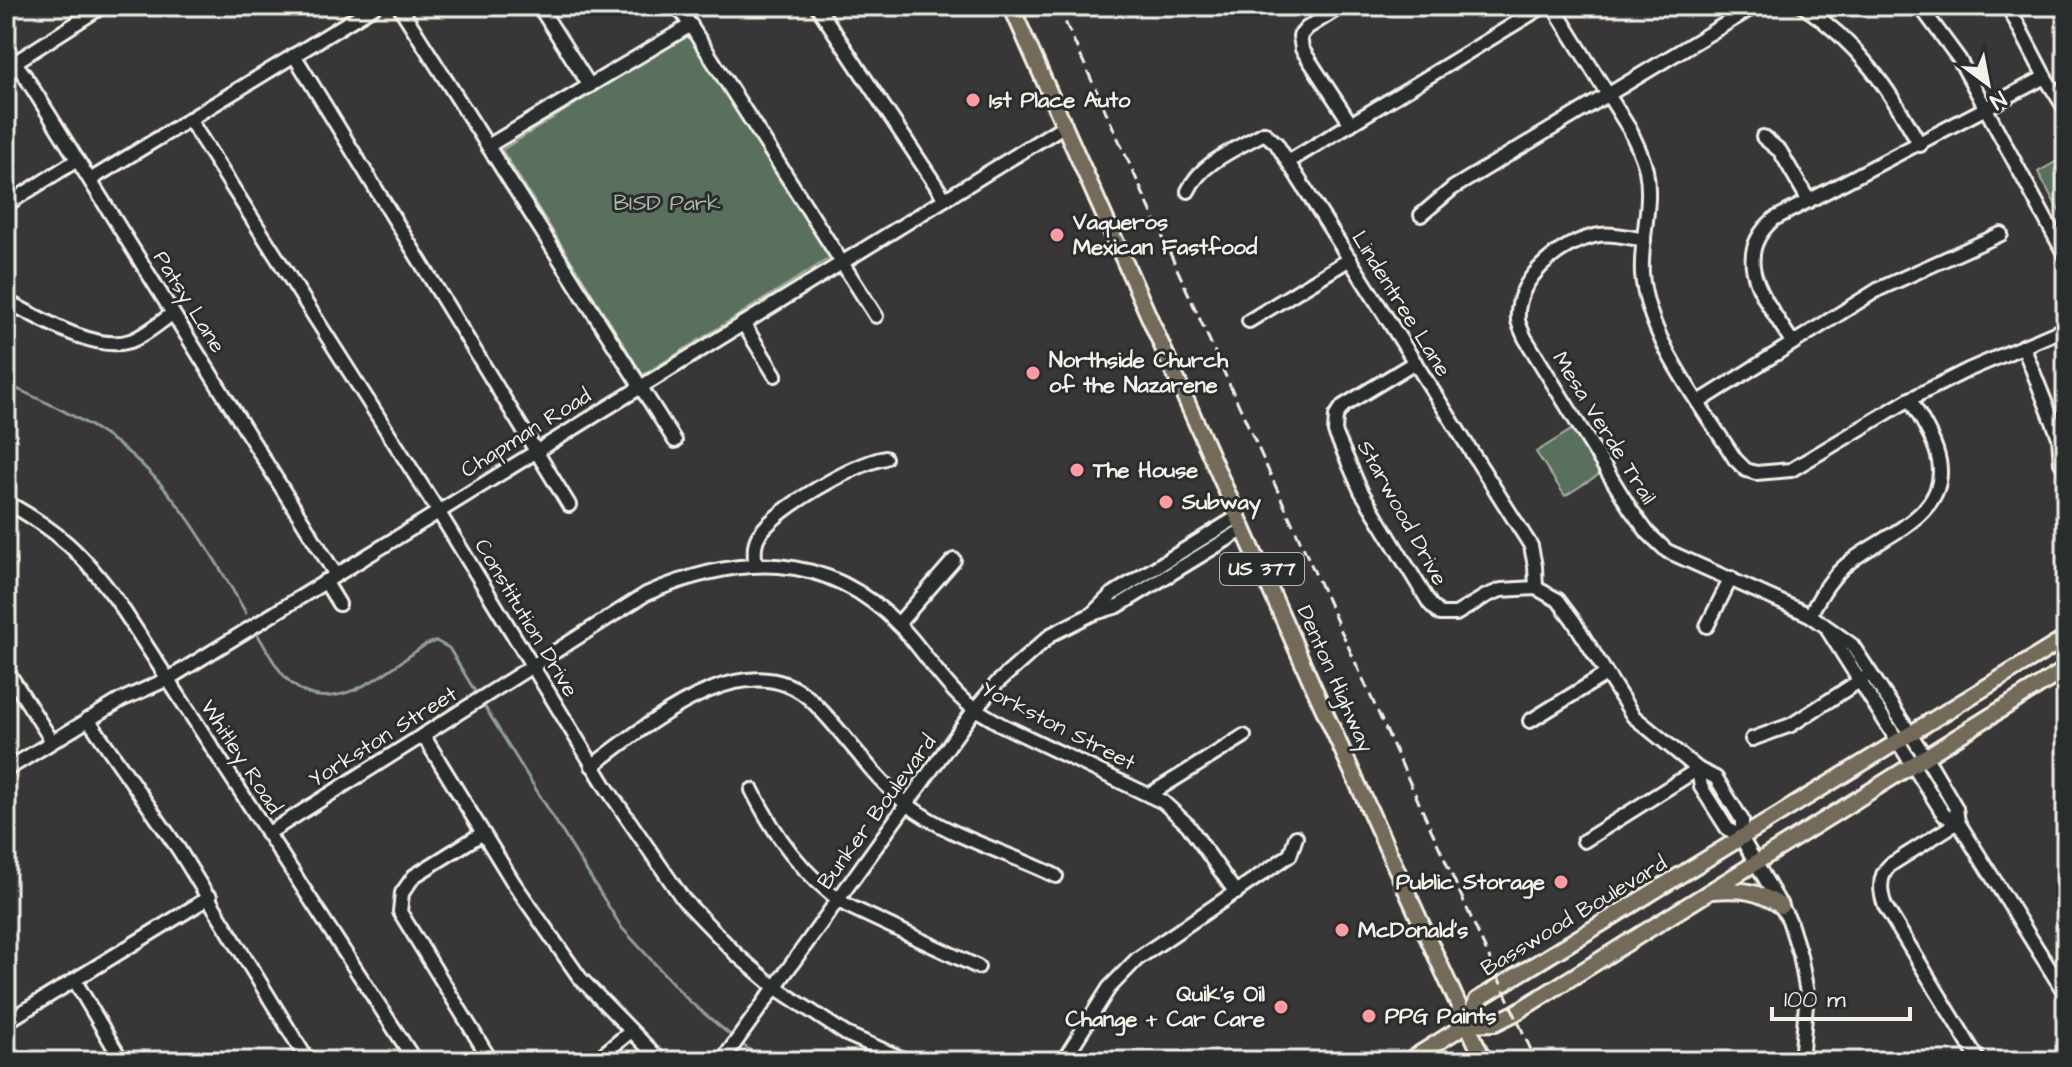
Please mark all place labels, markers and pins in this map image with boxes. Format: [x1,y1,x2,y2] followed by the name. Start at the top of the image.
[989,85,1131,116] place label: 1st Place Auto
[964,91,982,109] marker: 1st Place Auto
[1072,207,1258,263] place label: Vaqueros Mexican Fastfood
[1048,226,1066,244] marker: Vaqueros Mexican Fastfood
[1049,345,1229,401] place label: Northside Church of the Nazarene
[1024,364,1042,382] marker: Northside Church of the Nazarene
[1092,455,1198,486] place label: The House
[1068,461,1086,479] marker: The House
[1181,487,1262,520] place label: Subway
[1157,493,1175,511] marker: Subway
[1396,867,1545,899] place label: Public Storage
[1552,873,1570,891] marker: Public Storage
[1358,915,1468,946] place label: McDonald's
[1333,921,1351,939] marker: McDonald's
[1065,979,1266,1036] place label: Quik's Oil Change + Car Care
[1272,998,1290,1016] marker: Quik's Oil Change + Car Care
[1385,1001,1497,1032] place label: PPG Paints
[1360,1007,1378,1025] marker: PPG Paints

